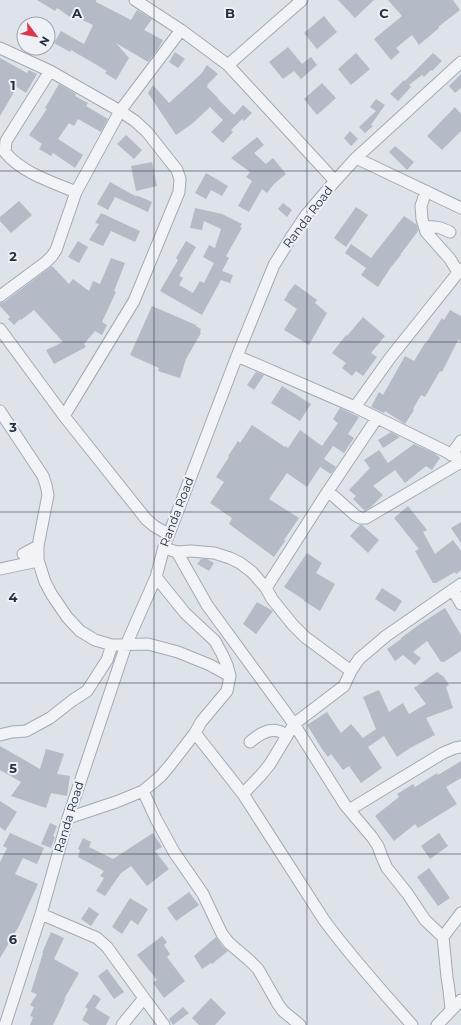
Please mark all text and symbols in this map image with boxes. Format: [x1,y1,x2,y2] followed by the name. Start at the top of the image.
[71,5,83,21] text: A
[225,5,235,21] text: B
[379,5,389,21] text: C
[16,16,56,56] north arrow
[36,34,53,49] text: N
[10,77,16,93] text: 1
[279,183,336,251] street label: Randa Road
[9,248,17,264] text: 2
[8,419,17,435] text: 3
[156,475,197,549] street label: Randa Road
[9,589,18,605] text: 4
[9,760,17,776] text: 5
[51,779,86,854] street label: Randa Road
[9,931,18,947] text: 6

